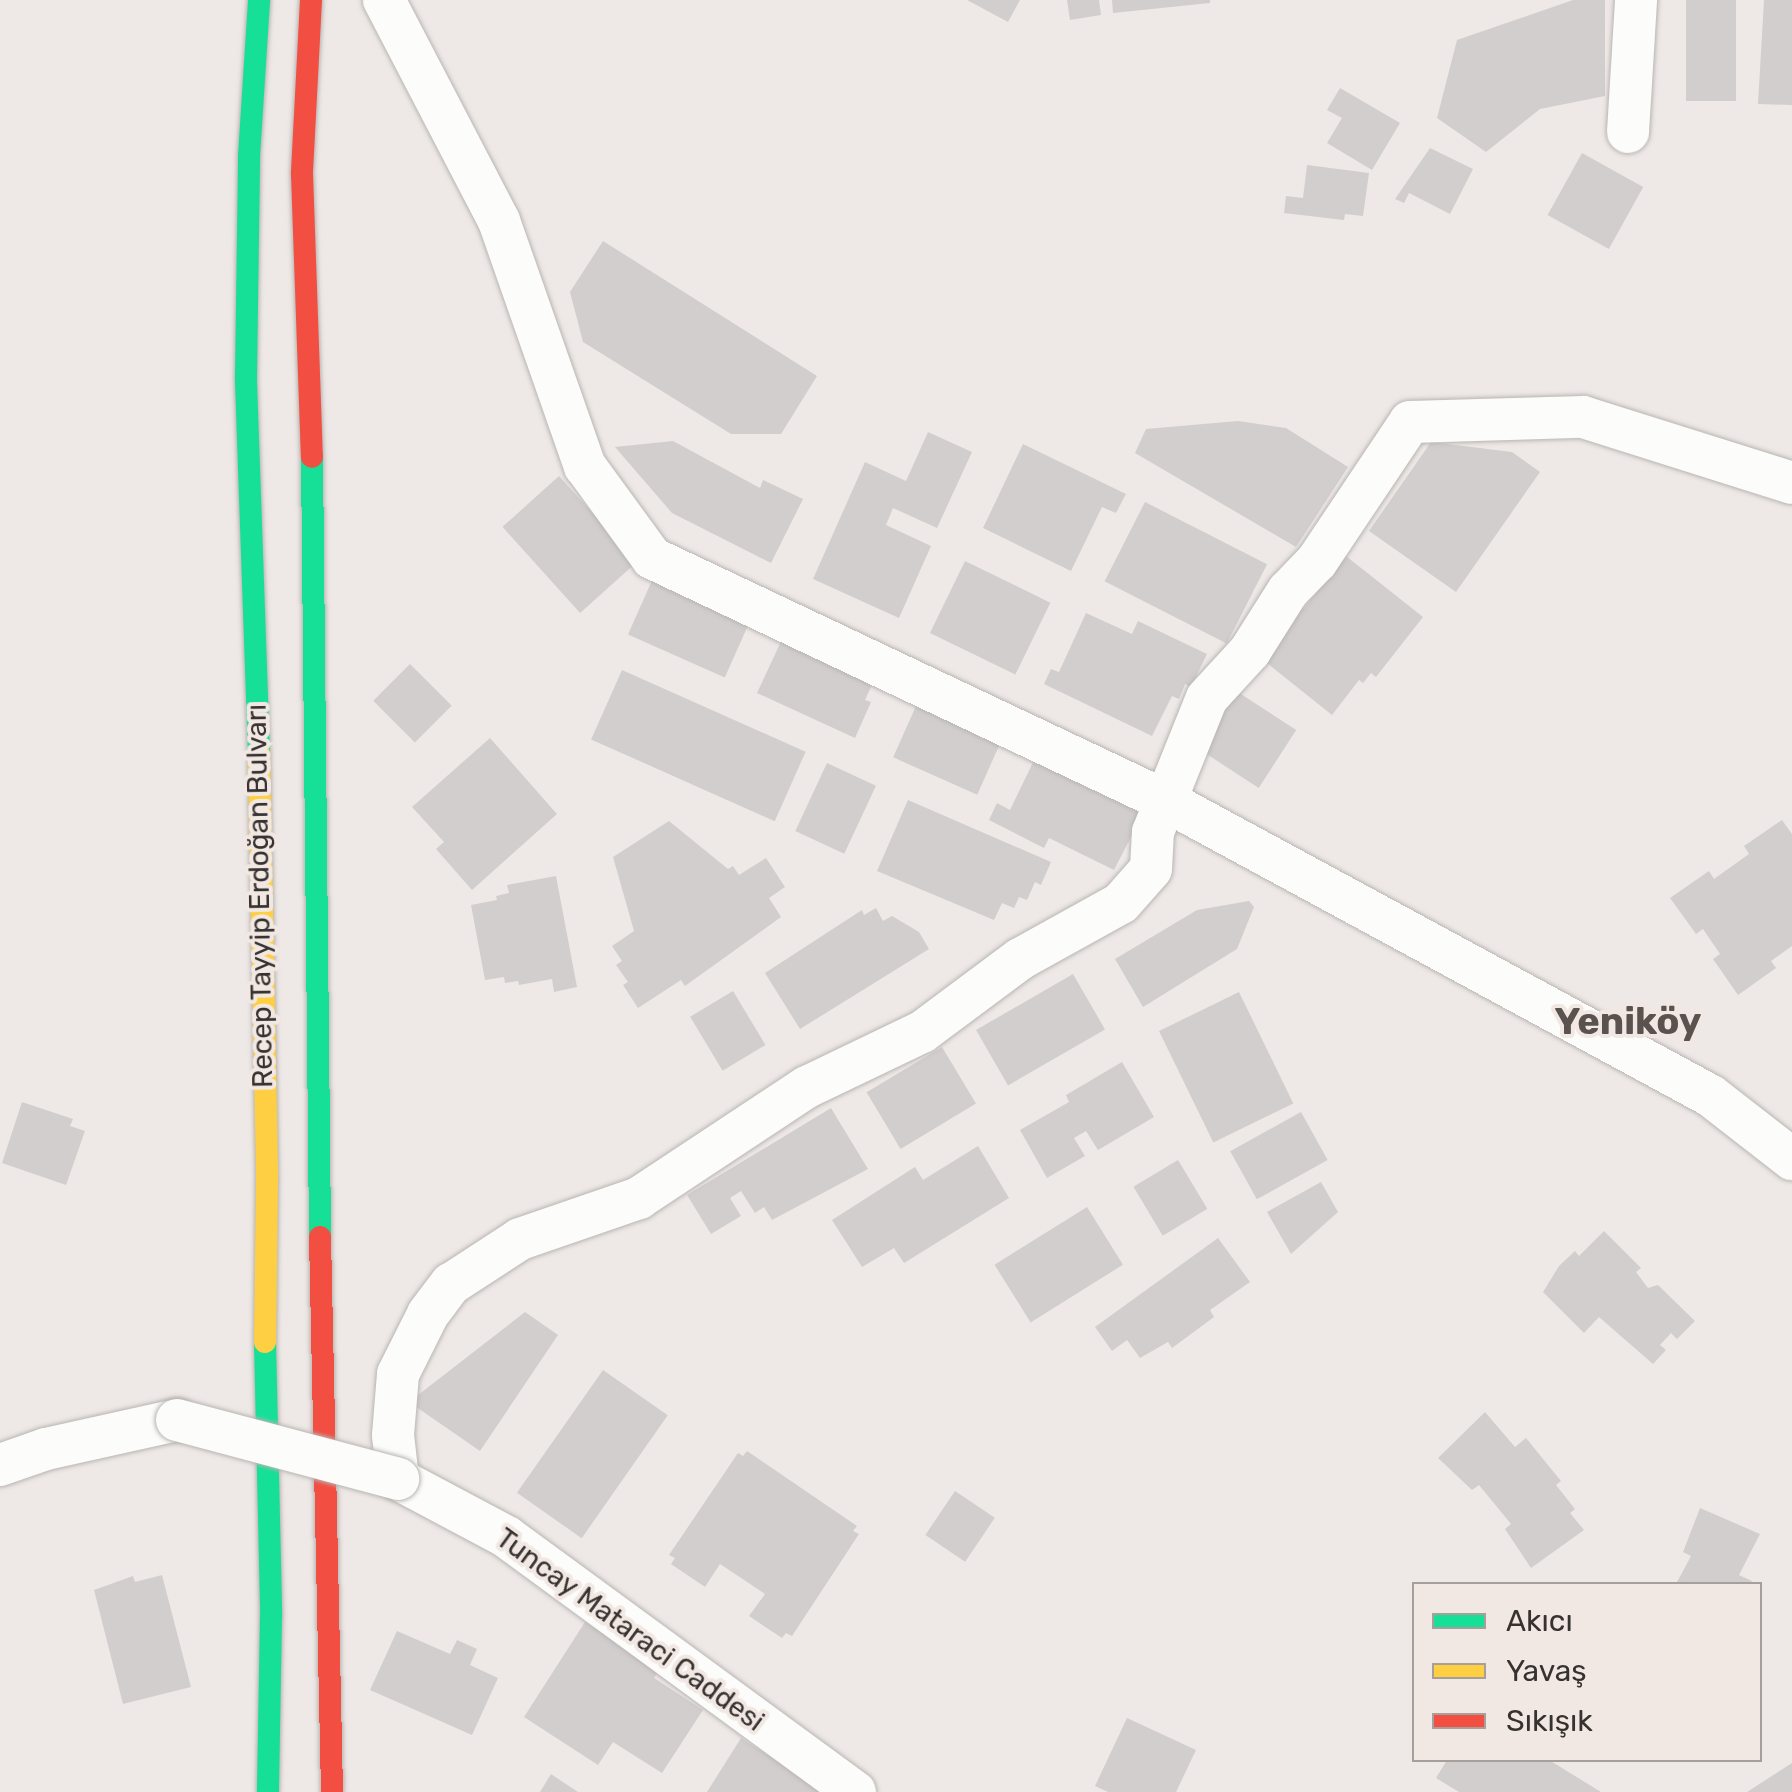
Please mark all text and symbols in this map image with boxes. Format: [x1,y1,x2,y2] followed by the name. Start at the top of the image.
[240,703,280,1089] street label: Recep Tayyip Erdoğan Bulvarı
[1555,999,1701,1045] district label: Yeniköy
[489,1521,771,1739] street label: Tuncay Mataraci Caddesi
[1412,1582,1762,1762] legend
[1506,1603,1573,1639] text: Akıcı
[1506,1653,1587,1689] text: Yavaş
[1506,1703,1593,1739] text: Sıkışık

